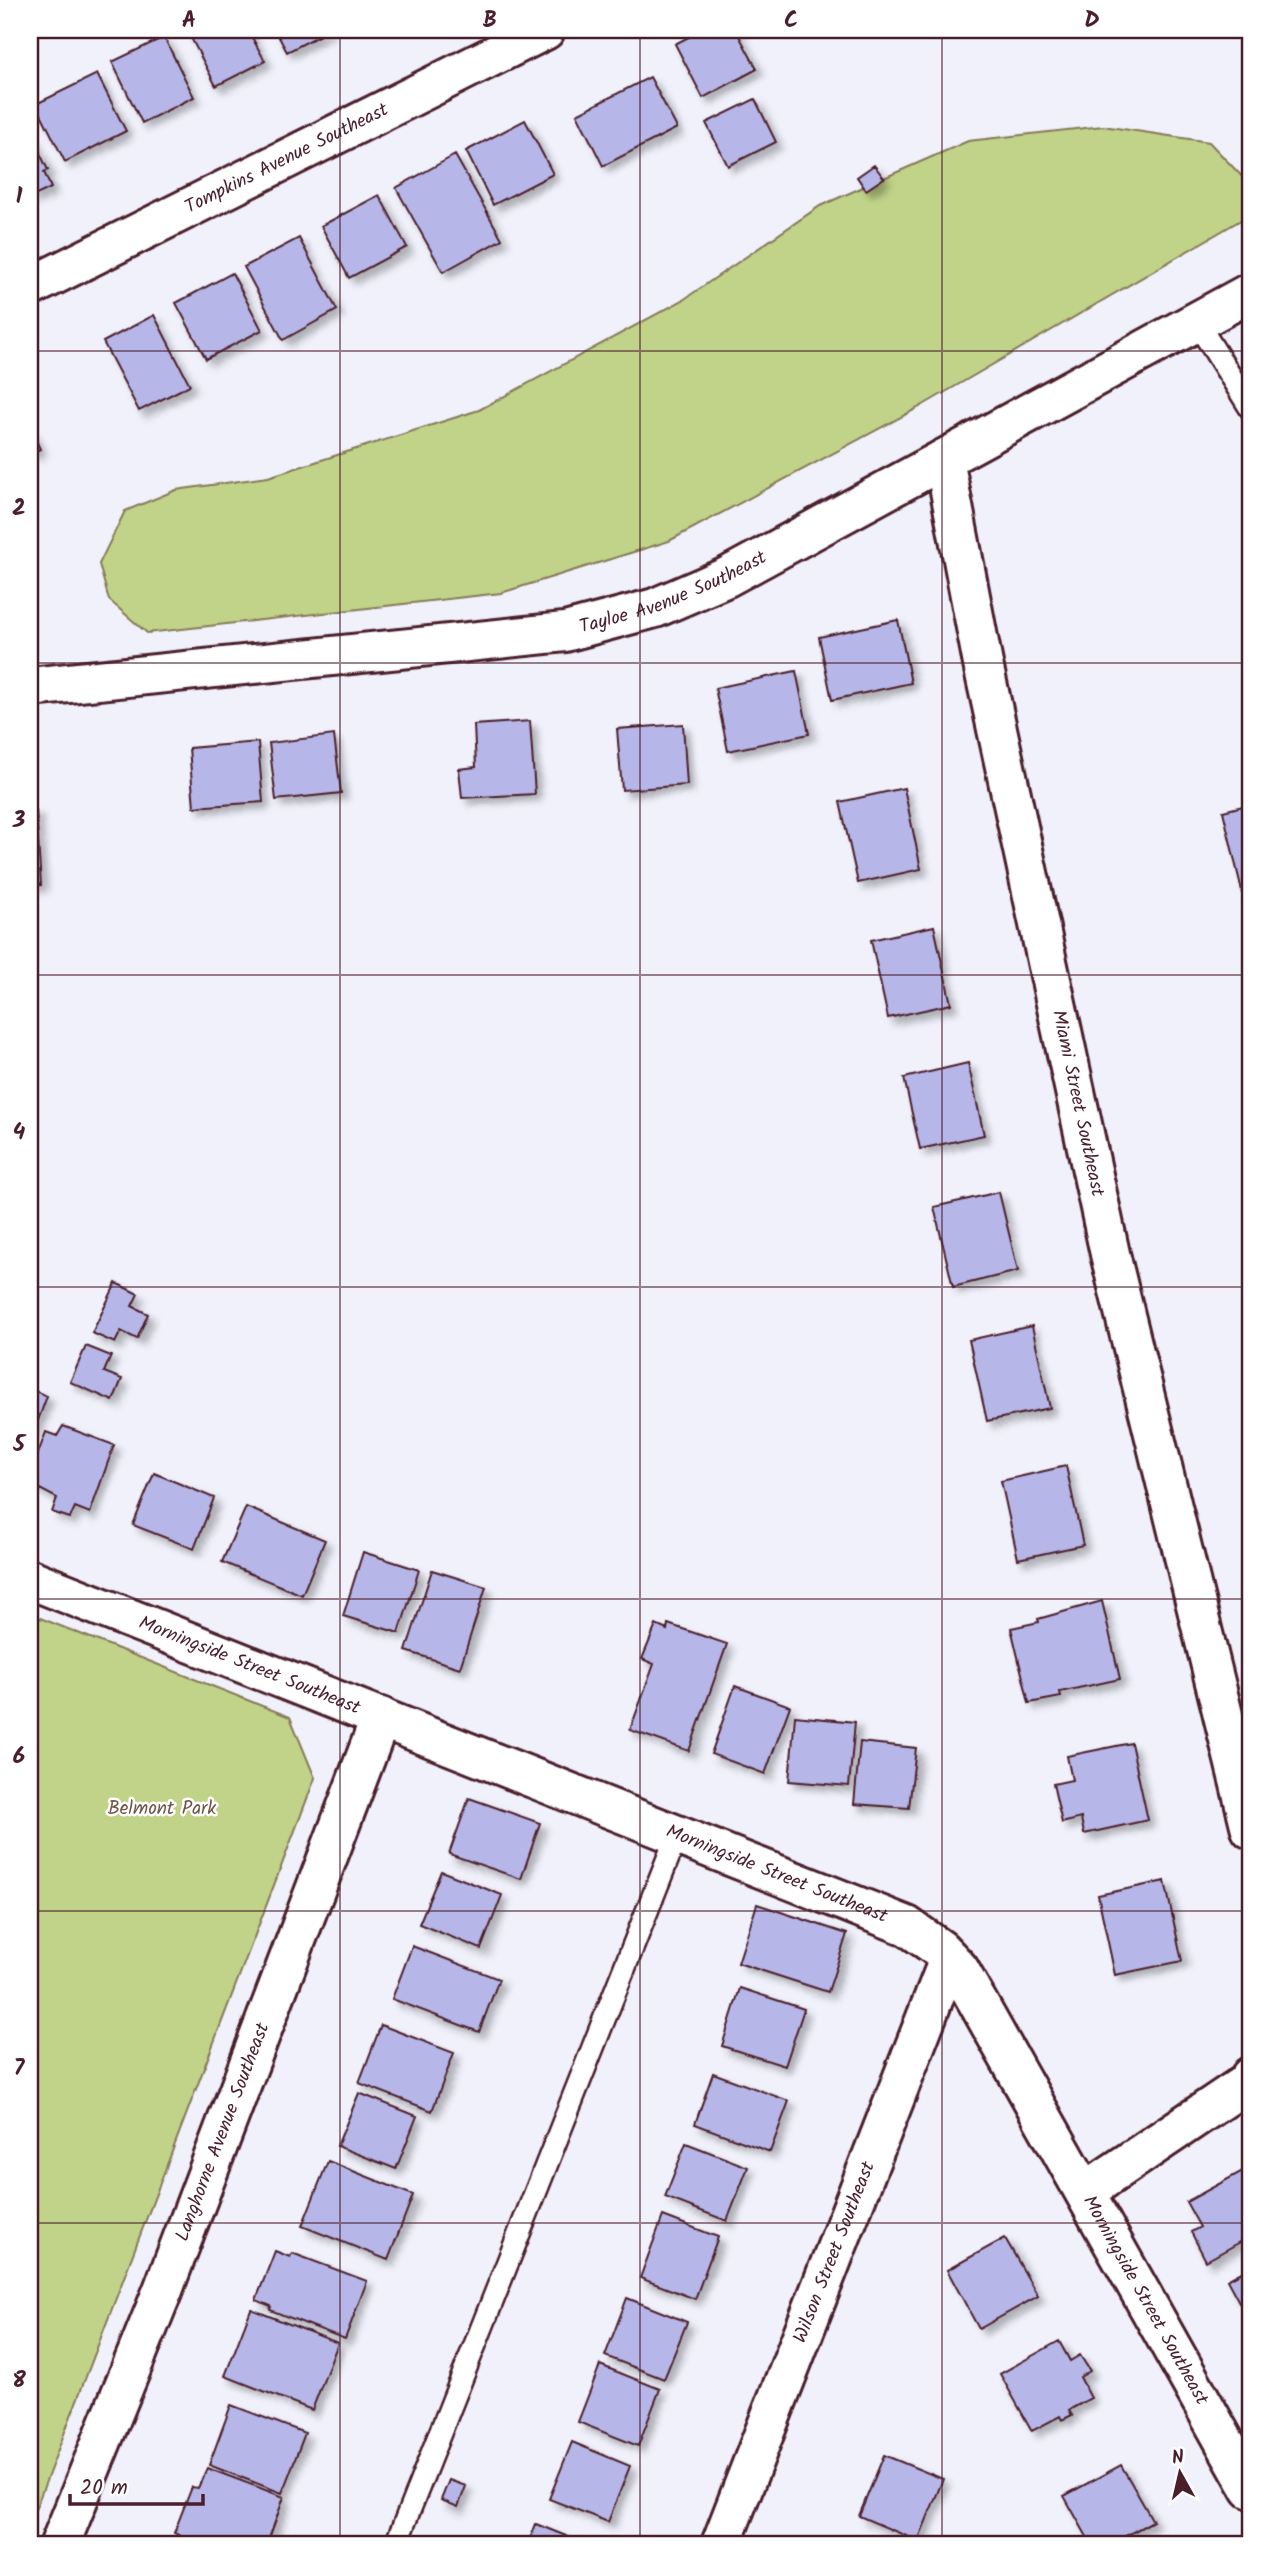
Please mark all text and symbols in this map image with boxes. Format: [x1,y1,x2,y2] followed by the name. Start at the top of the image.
[182,3,196,39] text: A
[483,3,497,39] text: B
[784,3,798,39] text: C
[1084,3,1100,39] text: D
[180,95,394,222] street label: Tompkins Avenue Southeast
[16,179,23,215] text: 1
[12,491,26,527] text: 2
[576,543,773,643] street label: Tayloe Avenue Southeast
[12,803,26,839] text: 3
[1043,1007,1112,1200] street label: Miami Street Southeast
[13,1115,26,1151] text: 4
[12,1427,27,1463] text: 5
[134,1608,365,1723] street label: Morningside Street Southeast
[13,1739,25,1775] text: 6
[108,1794,216,1824] park label: Belmont Park
[661,1817,893,1932] street label: Morningside Street Southeast
[168,2018,279,2246] street label: Langhorne Avenue Southeast
[14,2051,26,2087] text: 7
[786,2157,884,2348] street label: Wilson Street Southeast
[1074,2190,1216,2411] street label: Morningside Street Southeast
[12,2363,26,2399] text: 8
[1144,2438,1214,2508] north arrow
[1170,2442,1186,2474] text: N
[70,2462,203,2506] scale bar
[80,2472,128,2505] text: 20 m

